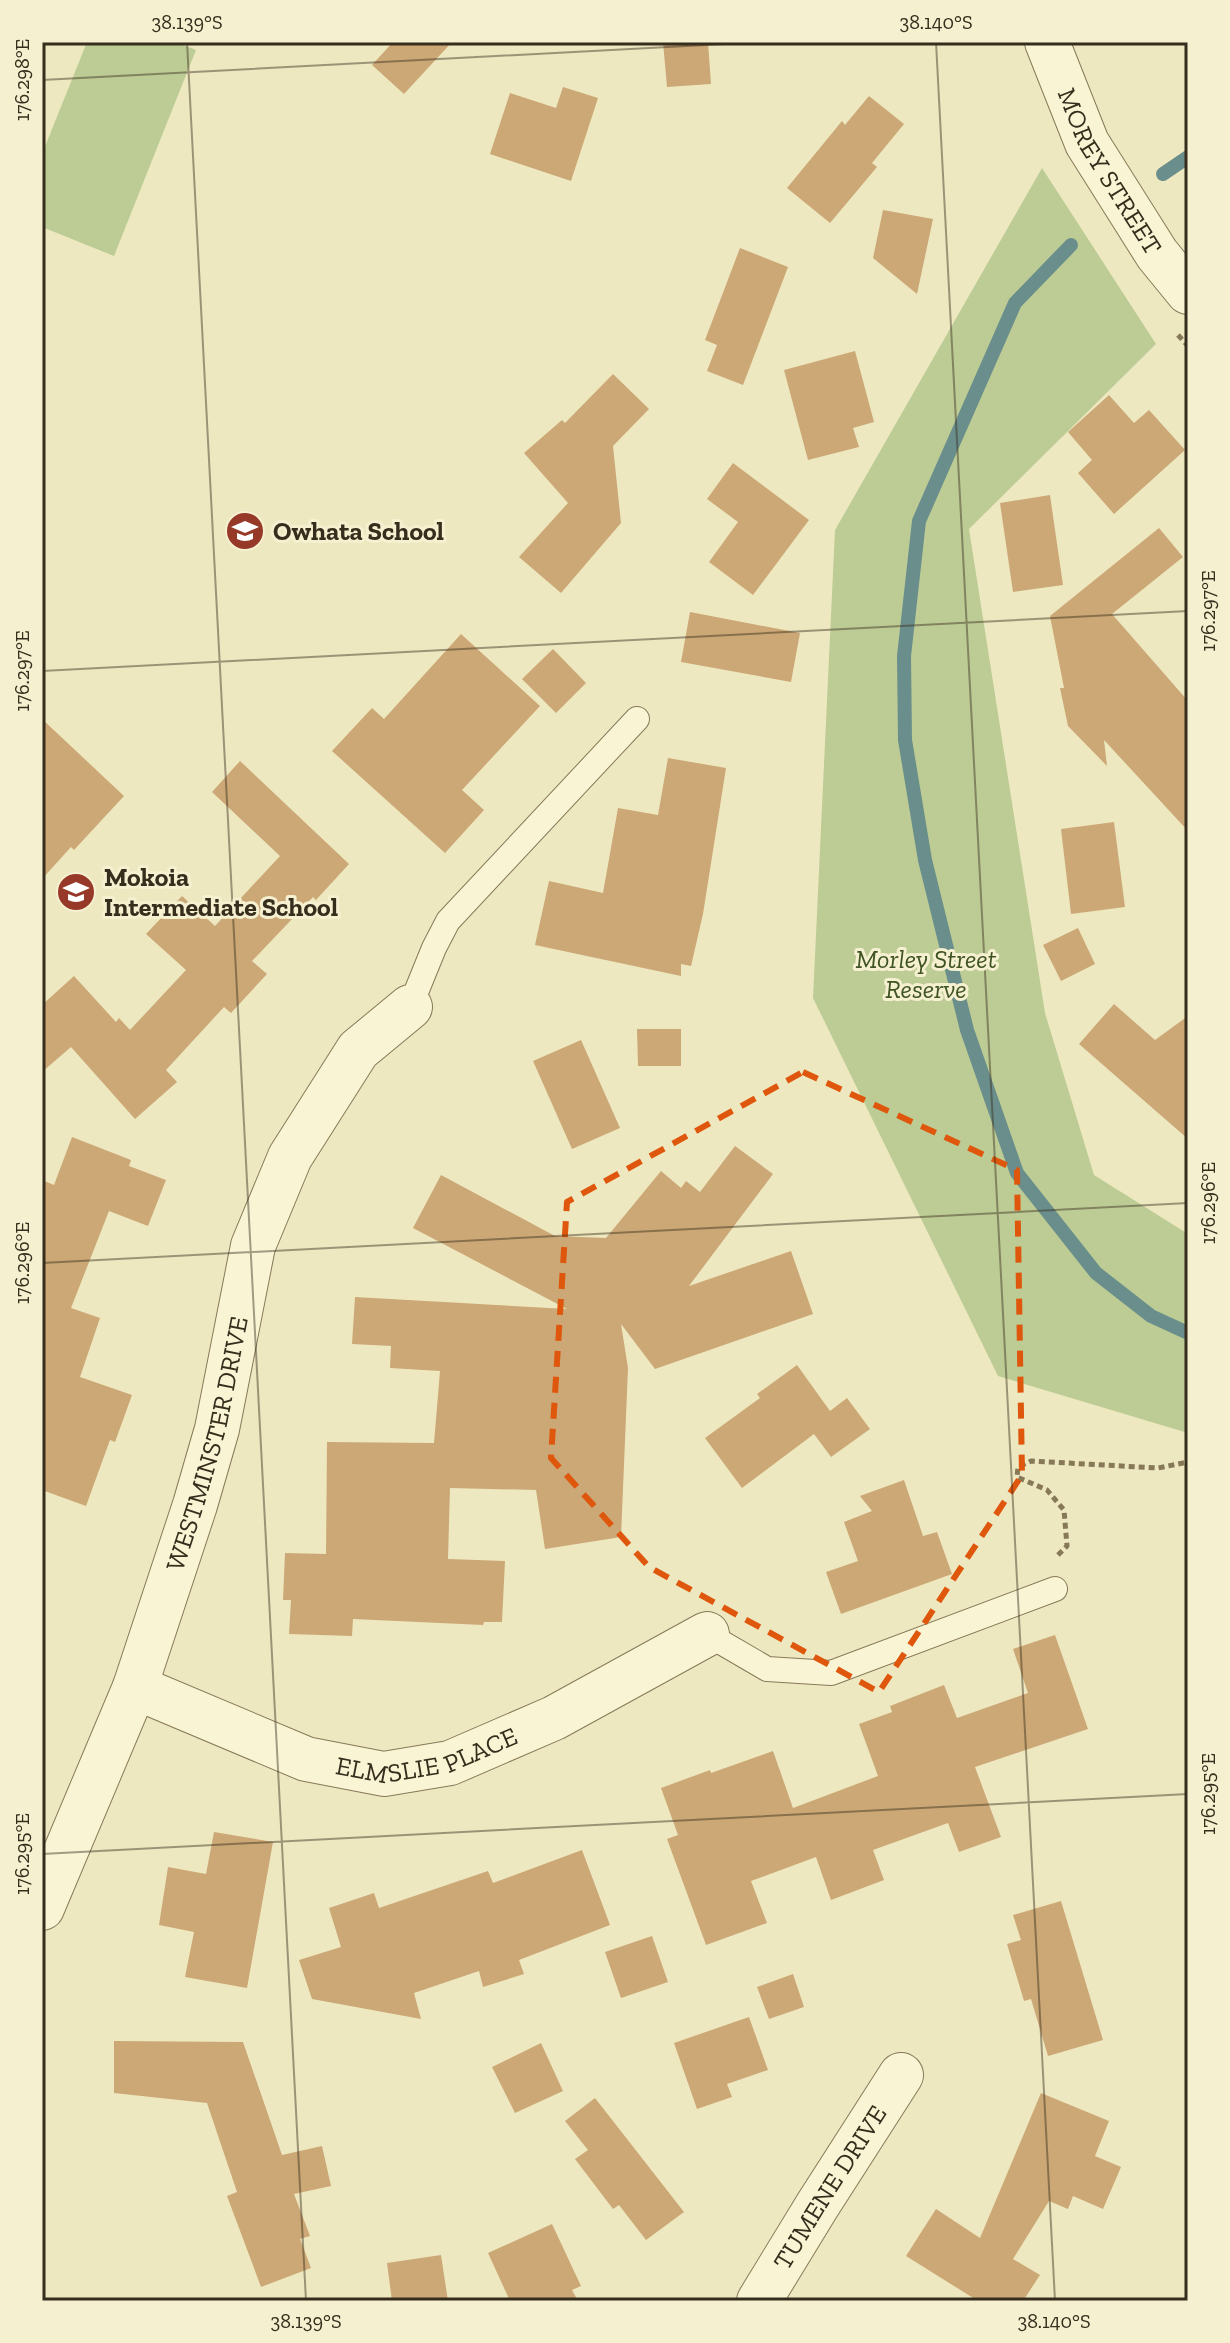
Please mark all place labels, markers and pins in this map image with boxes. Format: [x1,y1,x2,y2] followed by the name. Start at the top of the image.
[224,510,266,552] school or university icon: Owhata School
[273,515,444,547] place label: Owhata School
[104,861,338,923] place label: Mokoia Intermediate School
[55,871,97,913] school or university icon: Mokoia Intermediate School

